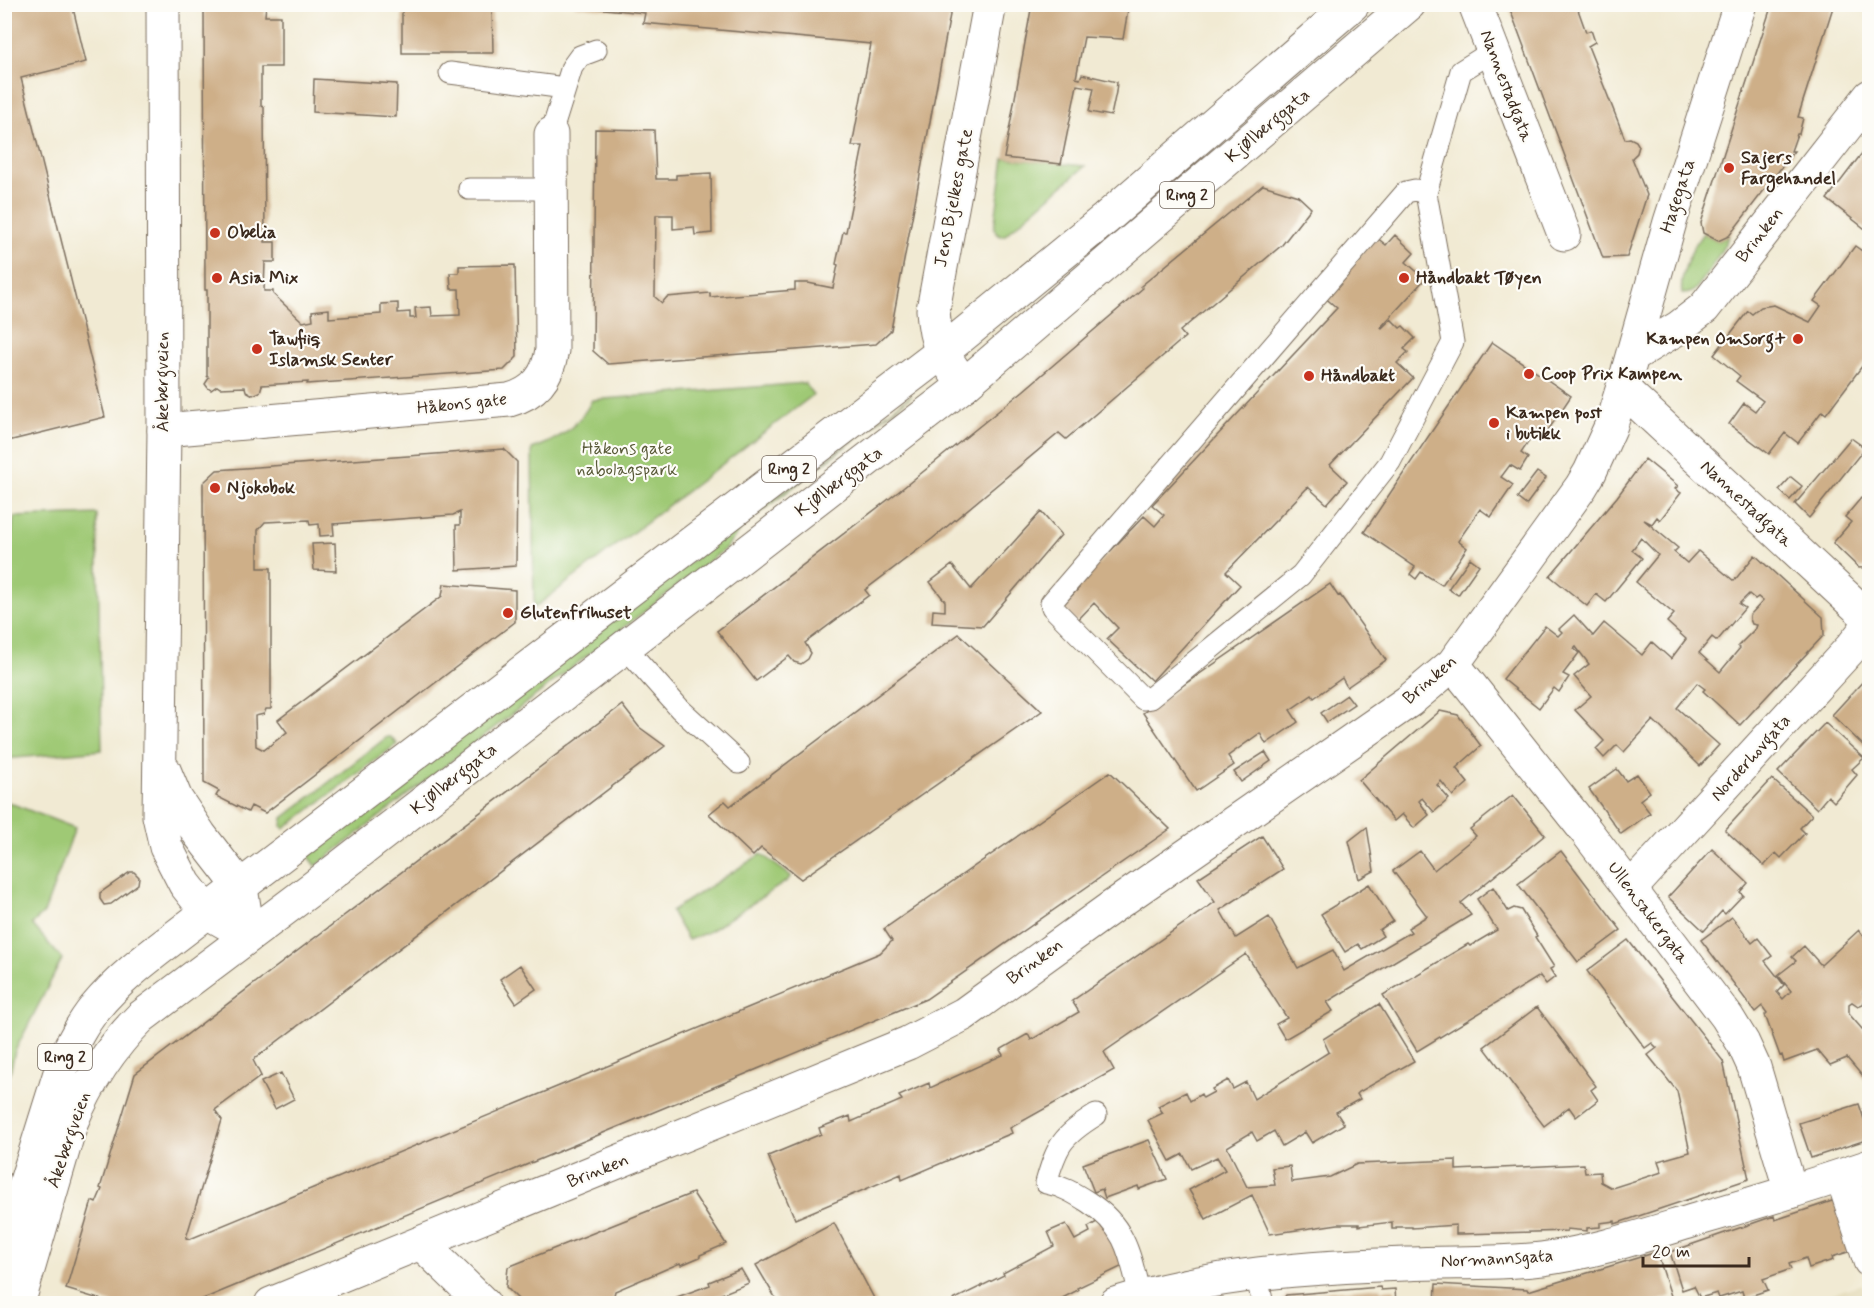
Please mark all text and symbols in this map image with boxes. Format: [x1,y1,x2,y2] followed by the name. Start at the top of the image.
[1472,27,1538,146] street label: Nannestadgata
[1221,83,1317,170] street label: Kjølberggata
[929,126,980,270] street label: Jens Bjelkes gate
[1741,146,1836,193] place label: Sajers Fargehandel
[1655,156,1703,237] street label: Hagegata
[1722,161,1736,175] marker: Sajers Fargehandel
[1160,182,1214,208] road number: Ring 2
[1731,202,1789,268] street label: Brinken
[227,221,276,245] place label: Obelia
[208,226,222,240] marker: Obelia
[229,266,298,290] place label: Asia Mix
[1416,266,1542,290] place label: Håndbakt Tøyen
[210,271,224,285] marker: Asia Mix
[1397,271,1411,285] marker: Håndbakt Tøyen
[269,327,393,372] place label: Tawfiiq Islamsk Senter
[1646,327,1786,353] place label: Kampen Omsorg+
[151,332,177,432] street label: Åkebergveien
[1791,332,1805,346] marker: Kampen Omsorg+
[250,342,264,356] marker: Tawfiiq Islamsk Senter
[1541,362,1683,386] place label: Coop Prix Kampen
[1321,364,1395,388] place label: Håndbakt
[1522,367,1536,381] marker: Coop Prix Kampen
[1302,369,1316,383] marker: Håndbakt
[416,387,508,421] street label: Håkons gate
[1506,401,1602,446] place label: Kampen post i butikk
[1487,416,1501,430] marker: Kampen post i butikk
[577,437,677,482] park label: Håkons gate nabolagspark
[790,441,889,524] street label: Kjølberggata
[1693,455,1798,555] street label: Nannestadgata
[762,456,816,482] road number: Ring 2
[227,476,296,500] place label: Njokobok
[208,481,222,495] marker: Njokobok
[520,601,632,625] place label: Glutenfrihuset
[501,606,515,620] marker: Glutenfrihuset
[1398,650,1462,710] street label: Brinken
[1705,709,1798,808] street label: Norderhovgata
[406,738,504,822] street label: Kjølberggata
[1602,857,1695,969] street label: Ullensakergata
[1002,933,1068,991] street label: Brinken
[38,1044,92,1070] road number: Ring 2
[41,1089,99,1192] street label: Åkebergveien
[564,1148,632,1194] street label: Brinken
[1643,1230,1750,1268] scale bar
[1652,1240,1690,1264] text: 20 m
[1440,1244,1554,1274] street label: Normannsgata

